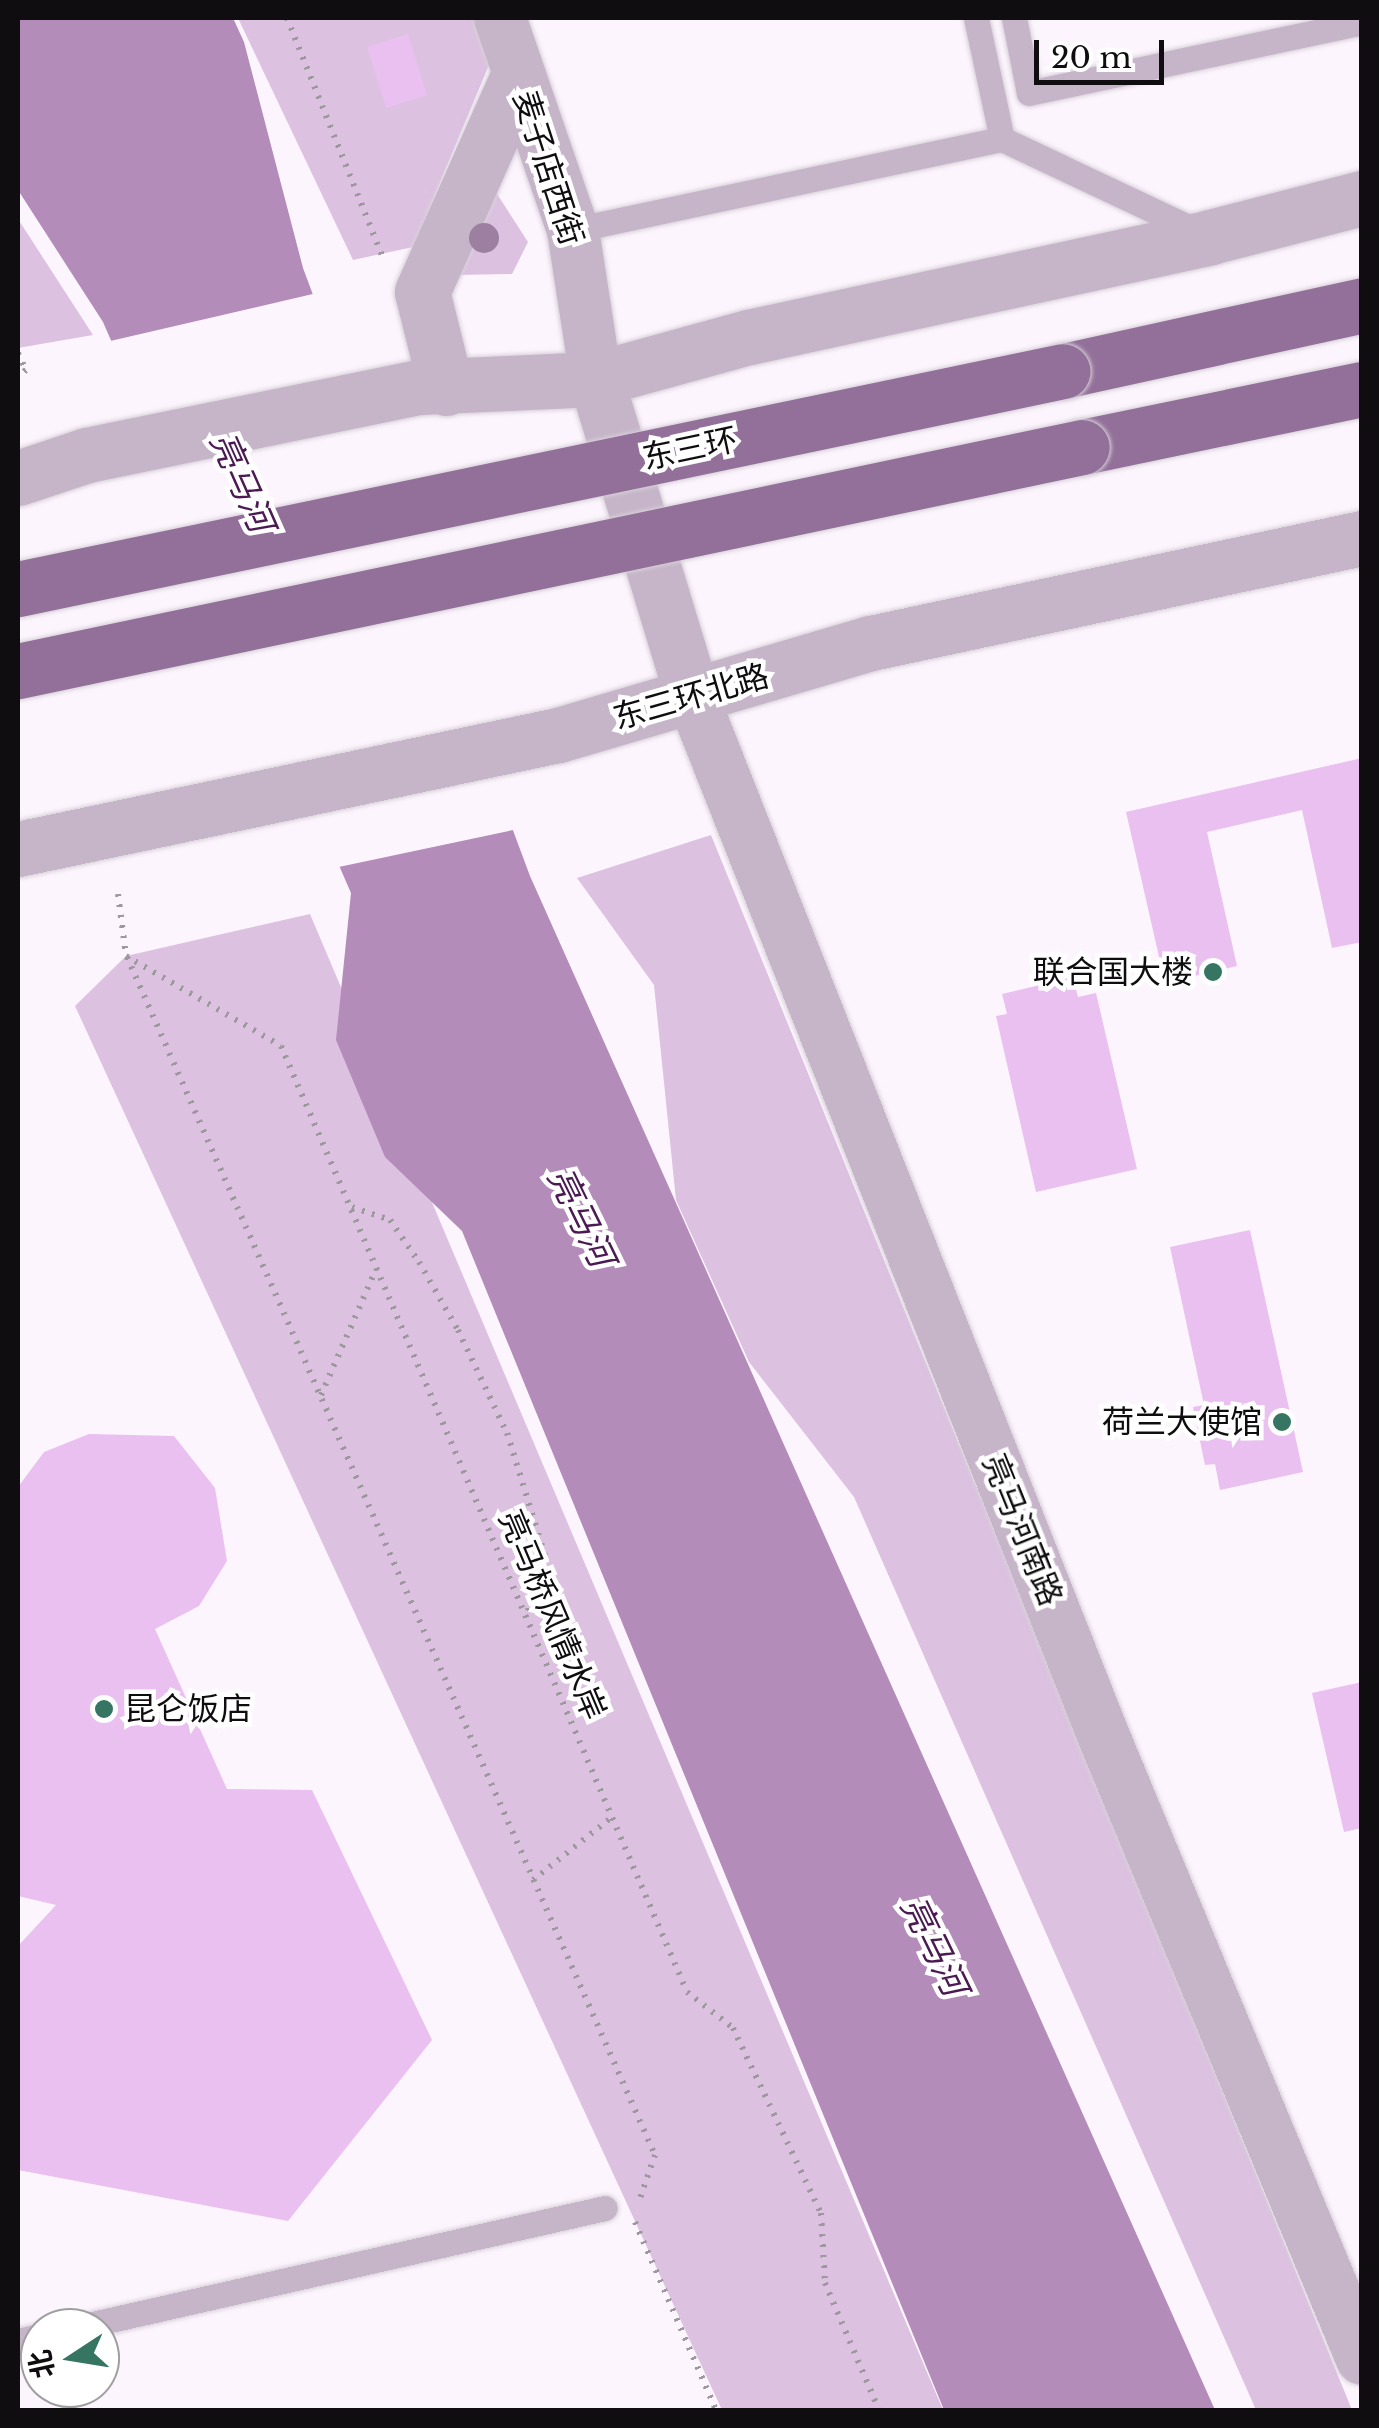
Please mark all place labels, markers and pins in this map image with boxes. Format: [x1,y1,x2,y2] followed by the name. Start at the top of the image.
[1033,953,1193,991] place label: 联合国大楼
[1202,961,1224,983] marker: 联合国大楼
[1102,1403,1262,1441] place label: 荷兰大使馆
[1271,1411,1293,1433] marker: 荷兰大使馆
[124,1690,252,1728] place label: 昆仑饭店
[93,1698,115,1720] marker: 昆仑饭店

